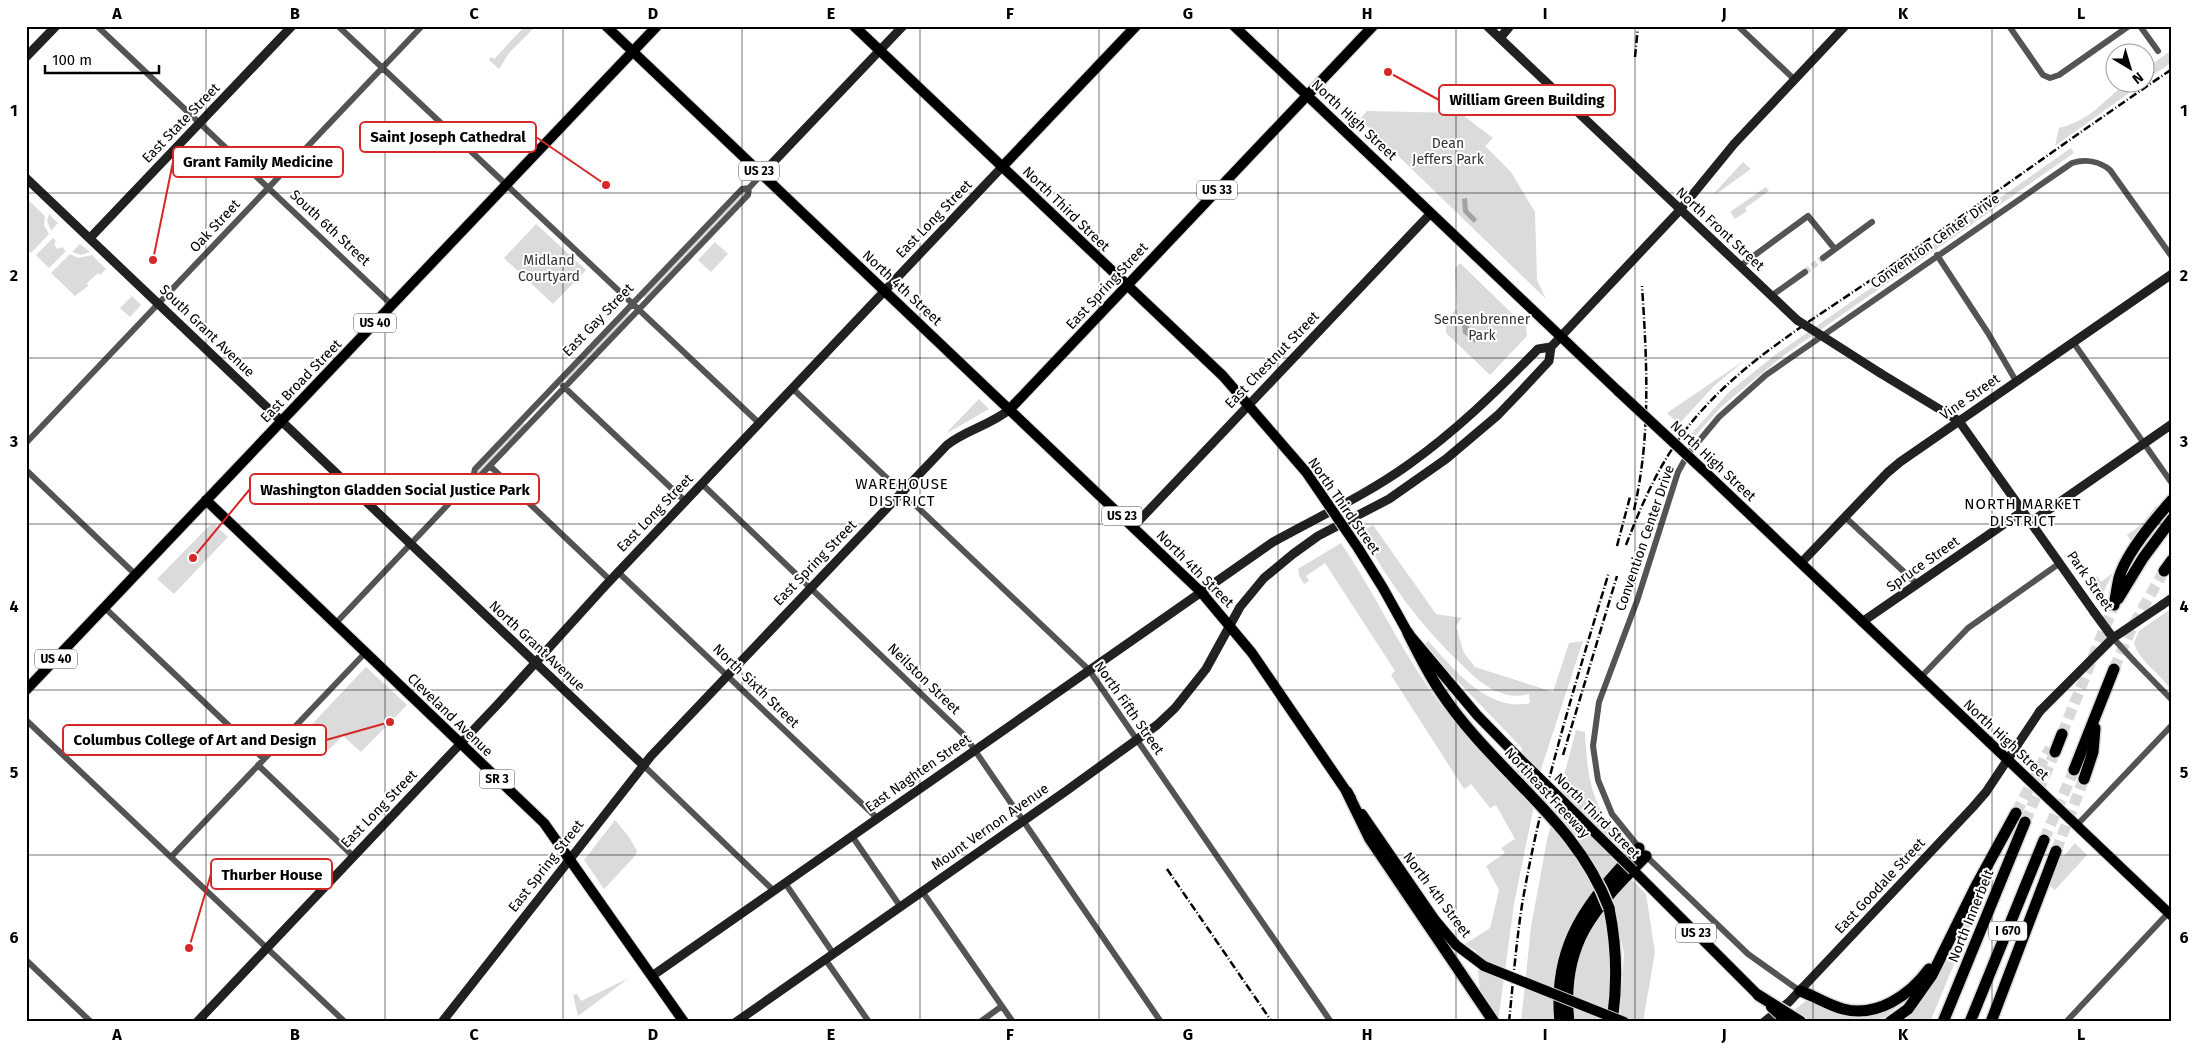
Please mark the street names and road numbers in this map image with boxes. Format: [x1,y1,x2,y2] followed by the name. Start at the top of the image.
[1308,76,1401,165] street label: North High Street
[139,79,224,166] street label: East State Street
[739,162,779,180] road number: US 23
[1019,163,1114,256] street label: North Third Street
[892,176,976,262] street label: East Long Street
[1197,180,1237,200] road number: US 33
[1672,184,1768,275] street label: North Front Street
[286,187,374,270] street label: South 6th Street
[1867,190,2003,292] street label: Convention Center Drive
[186,195,244,256] street label: Oak Street
[1062,238,1152,333] street label: East Spring Street
[859,247,946,330] street label: North 4th Street
[559,279,638,360] street label: East Gay Street
[156,281,258,381] street label: South Grant Avenue
[1221,307,1323,412] street label: East Chestnut Street
[354,314,396,332] road number: US 40
[257,335,346,426] street label: East Broad Street
[1937,370,2004,424] street label: Vine Street
[1667,417,1760,506] street label: North High Street
[1304,454,1384,559] street label: North Third Street
[1612,463,1678,613] street label: Convention Center Drive
[613,470,697,556] street label: East Long Street
[1102,506,1142,526] road number: US 23
[770,516,861,609] street label: East Spring Street
[1153,527,1238,612] street label: North 4th Street
[1883,532,1964,595] street label: Spruce Street
[2063,548,2117,615] street label: Park Street
[486,597,588,695] street label: North Grant Avenue
[709,640,803,732] street label: North Sixth Street
[884,640,965,719] street label: Neilston Street
[35,650,77,669] road number: US 40
[1090,658,1168,759] street label: North Fifth Street
[404,670,496,760] street label: Cleveland Avenue
[1960,696,2053,785] street label: North High Street
[862,730,975,816] street label: East Naghten Street
[1501,744,1593,842] street label: Northeast Freeway
[337,766,421,852] street label: East Long Street
[1550,769,1644,863] street label: North Third Street
[480,770,514,789] road number: SR 3
[928,780,1052,874] street label: Mount Vernon Avenue
[505,816,588,916] street label: East Spring Street
[1831,834,1929,937] street label: East Goodale Street
[1399,849,1475,942] street label: North 4th Street
[1945,866,1998,965] street label: North Innerbelt
[1989,921,2027,940] road number: I 670
[1676,924,1716,942] road number: US 23

